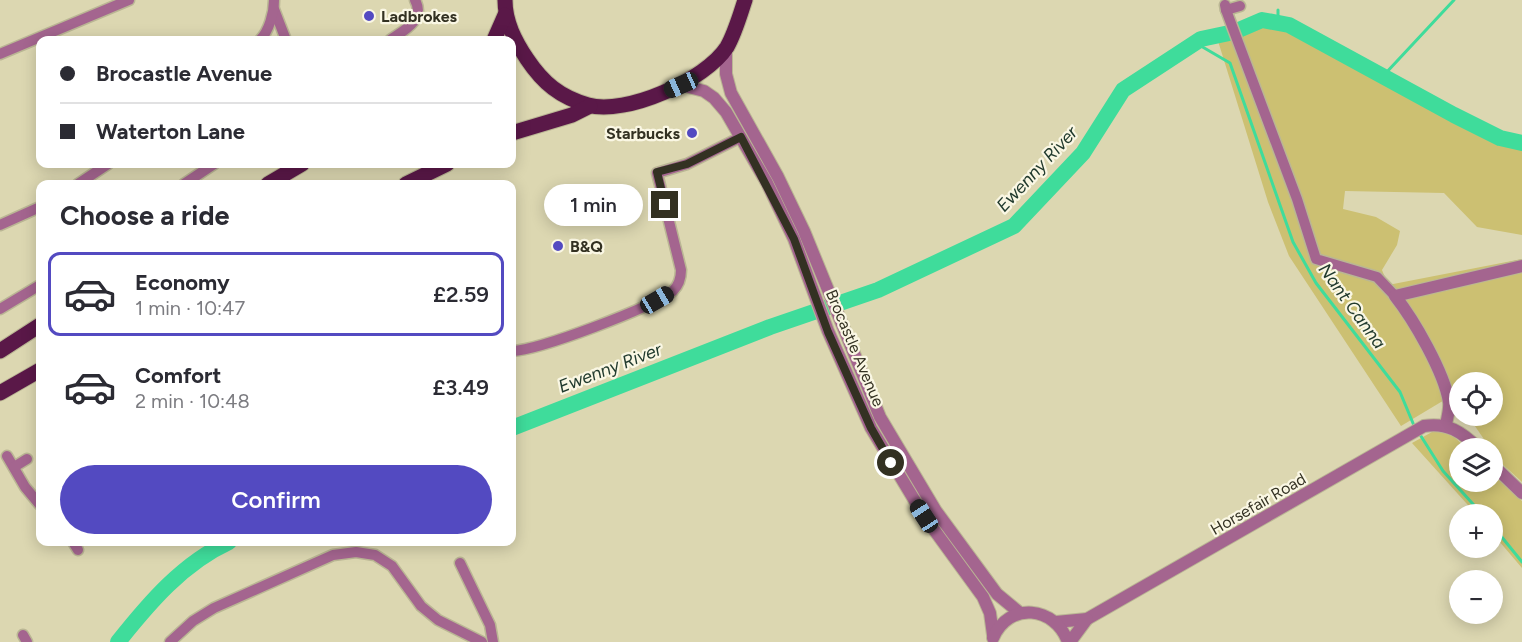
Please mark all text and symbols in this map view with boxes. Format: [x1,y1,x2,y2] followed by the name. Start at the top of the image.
[381,7,458,26] place label: Ladbrokes
[362,9,376,23] marker: Ladbrokes
[96,60,272,87] text: Brocastle Avenue
[661,69,701,101] car
[96,118,245,145] text: Waterton Lane
[992,121,1083,216] water label: Ewenny River
[606,124,681,143] place label: Starbucks
[685,126,699,140] marker: Starbucks
[545,184,644,226] callout: 1 min
[651,191,678,218] route end
[570,193,617,217] text: 1 min
[60,199,229,232] text: Choose a ride
[570,237,603,256] place label: B&Q
[551,239,565,253] marker: B&Q
[1314,259,1391,353] water label: Nant Canna
[63,267,117,321] icon: car
[135,269,230,296] text: Economy
[433,281,489,308] text: £2.59
[637,283,677,317] car
[822,287,888,410] street label: Brocastle Avenue
[135,296,245,320] text: 1 min · 10:47
[555,338,666,398] water label: Ewenny River
[63,360,117,414] icon: car
[135,362,221,389] text: Comfort
[1449,372,1503,624] map controls
[1449,372,1503,426] button: locate
[432,374,489,401] text: £3.49
[135,389,250,413] text: 2 min · 10:48
[1449,438,1503,492] button: layers
[877,449,904,476] route start
[60,465,492,534] button: Confirm
[1207,469,1309,539] street label: Horsefair Road
[907,496,941,536] car
[1449,504,1503,558] button: +
[1449,570,1503,624] button: −

